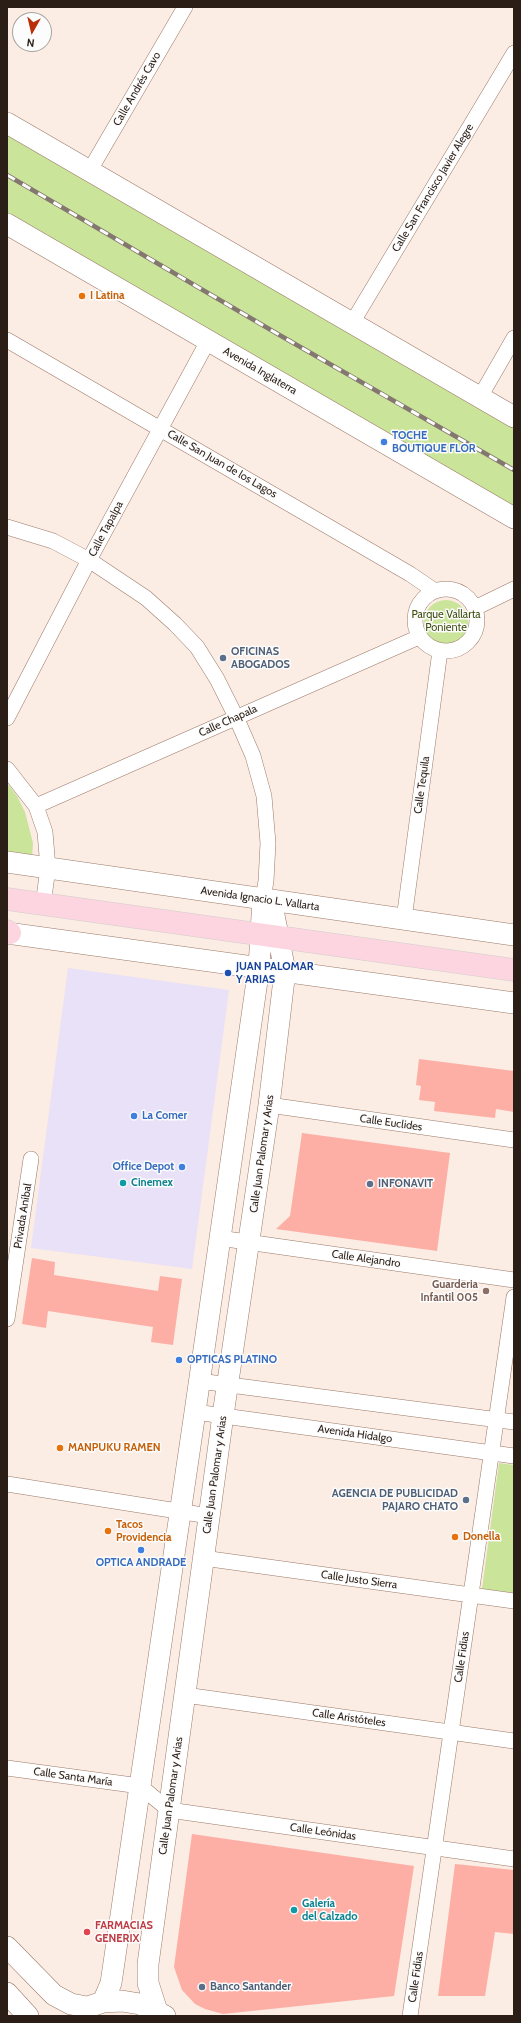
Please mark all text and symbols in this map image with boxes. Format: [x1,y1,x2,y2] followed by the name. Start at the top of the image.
[12,12,52,52] north arrow
[26,35,35,50] text: N
[110,50,164,128] street label: Calle Andrés Cavo
[389,121,477,255] street label: Calle San Francisco Javier Alegre
[90,289,124,303] place label: I Latina
[77,291,87,301] marker: I Latina
[221,344,299,398] street label: Avenida Inglaterra
[165,427,279,501] street label: Calle San Juan de los Lagos
[392,429,476,455] place label: TOCHE BOUTIQUE FLOR
[379,437,389,447] marker: TOCHE BOUTIQUE FLOR
[86,499,126,559] street label: Calle Tapalpa
[411,608,481,634] park label: Parque Vallarta Poniente
[231,645,290,671] place label: OFICINAS ABOGADOS
[218,653,228,663] marker: OFICINAS ABOGADOS
[197,702,259,740] street label: Calle Chapala
[411,755,433,815] street label: Calle Tequila
[200,884,320,914] street label: Avenida Ignacio L. Vallarta
[236,960,314,986] place label: JUAN PALOMAR Y ARIAS
[223,968,233,978] marker: JUAN PALOMAR Y ARIAS
[247,1094,277,1214] street label: Calle Juan Palomar y Arias
[142,1109,187,1123] place label: La Comer
[129,1111,139,1121] marker: La Comer
[359,1112,423,1134] street label: Calle Euclides
[113,1160,174,1174] place label: Office Depot
[177,1162,187,1172] marker: Office Depot
[131,1176,173,1190] place label: Cinemex
[378,1177,433,1191] place label: INFONAVIT
[118,1178,128,1188] marker: Cinemex
[365,1179,375,1189] marker: INFONAVIT
[11,1183,35,1249] street label: Privada Aníbal
[331,1248,401,1270] street label: Calle Alejandro
[421,1278,478,1304] place label: Guarderia Infantil 005
[481,1286,491,1296] marker: Guarderia Infantil 005
[187,1353,277,1367] place label: OPTICAS PLATINO
[174,1355,184,1365] marker: OPTICAS PLATINO
[200,1415,230,1535] street label: Calle Juan Palomar y Arias
[317,1422,393,1446] street label: Avenida Hidalgo
[68,1441,160,1455] place label: MANPUKU RAMEN
[55,1443,65,1453] marker: MANPUKU RAMEN
[332,1487,458,1513] place label: AGENCIA DE PUBLICIDAD PAJARO CHATO
[461,1495,471,1505] marker: AGENCIA DE PUBLICIDAD PAJARO CHATO
[116,1518,171,1544] place label: Tacos Providencia
[103,1526,113,1536] marker: Tacos Providencia
[463,1530,500,1544] place label: Donella
[450,1532,460,1542] marker: Donella
[136,1545,146,1555] marker: OPTICA ANDRADE
[96,1556,186,1570] place label: OPTICA ANDRADE
[320,1568,398,1592] street label: Calle Justo Sierra
[452,1631,472,1683] street label: Calle Fidias
[311,1706,387,1730] street label: Calle Aristóteles
[156,1736,186,1856] street label: Calle Juan Palomar y Arias
[33,1765,113,1789] street label: Calle Santa María
[289,1821,357,1843] street label: Calle Leónidas
[302,1897,358,1923] place label: Galería del Calzado
[289,1905,299,1915] marker: Galería del Calzado
[95,1919,153,1945] place label: FARMACIAS GENERIX
[82,1927,92,1937] marker: FARMACIAS GENERIX
[406,1951,426,2003] street label: Calle Fidias
[210,1980,291,1994] place label: Banco Santander
[197,1982,207,1992] marker: Banco Santander

